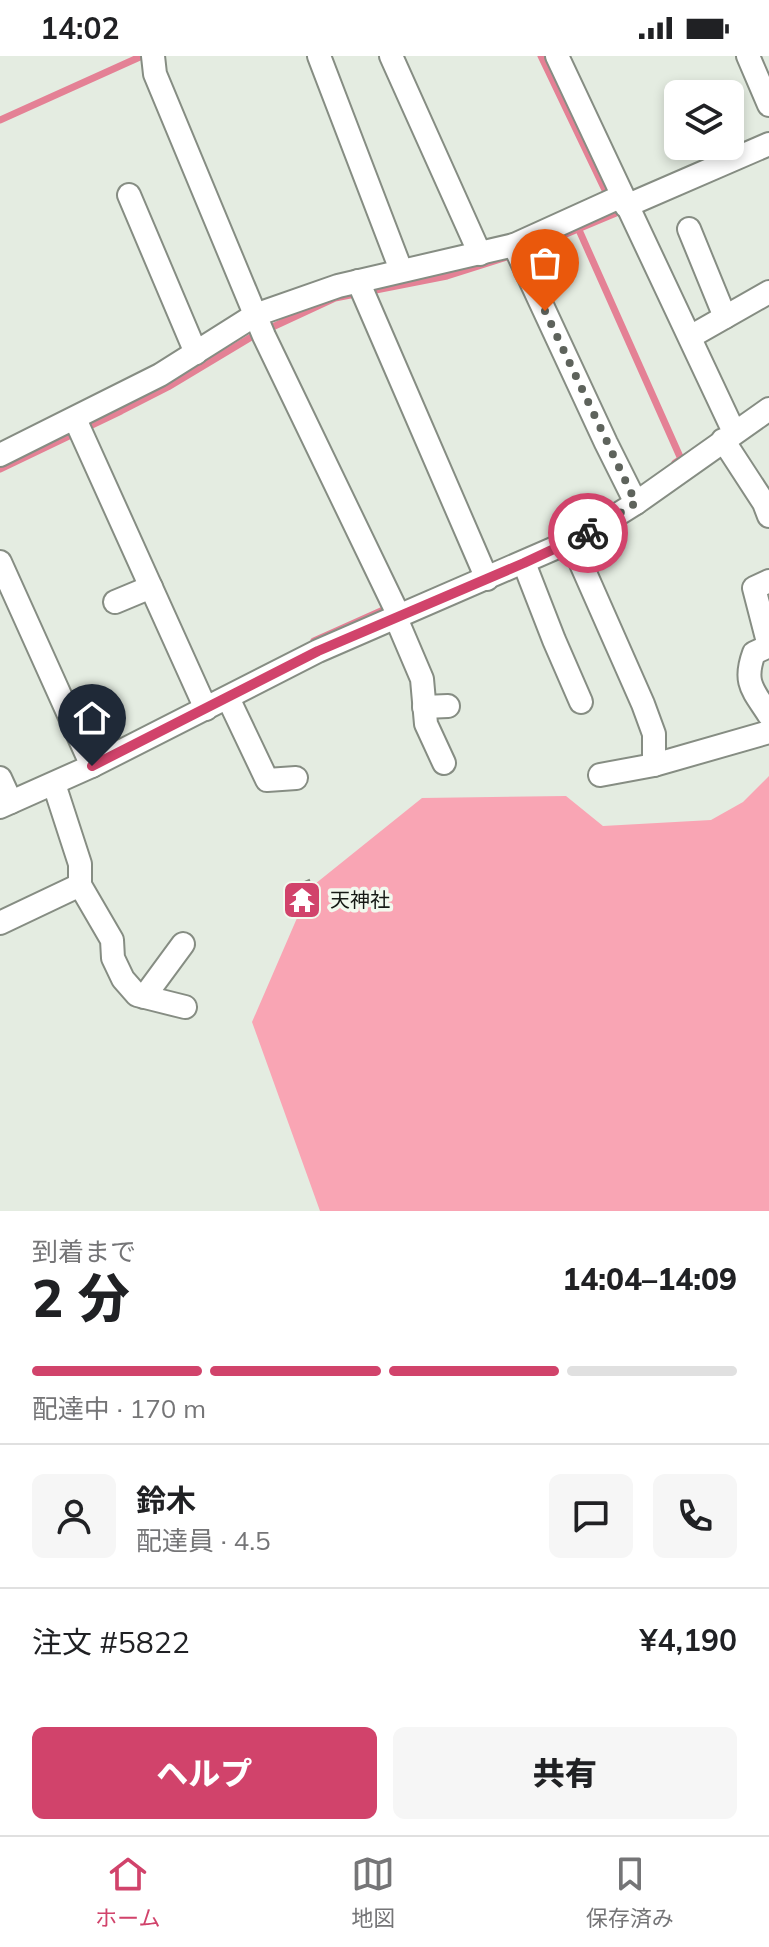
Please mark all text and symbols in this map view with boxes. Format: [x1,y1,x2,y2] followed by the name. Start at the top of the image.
[40,9,119,47] text: 14:02
[664,80,744,160] map controls
[664,80,744,160] button: layers
[511,229,579,311] pin
[523,241,567,285] icon: bag
[548,493,628,573] courier
[566,511,610,555] icon: bike
[58,684,126,766] pin
[70,696,114,740] icon: home
[281,879,323,921] temple icon: 天神社
[330,887,390,912] place label: 天神社
[32,1235,136,1268] text: 到着まで
[562,1260,737,1298] text: 14:04–14:09
[32,1265,130,1330] text: 2 分
[32,1392,206,1425] text: 配達中 · 170 m
[32,1474,116,1558] button: person
[549,1474,633,1558] button: chat
[653,1474,737,1558] button: phone
[136,1481,196,1519] text: 鈴木
[136,1524,271,1557] text: 配達員 · 4.5
[640,1621,737,1659] text: ¥4,190
[32,1623,190,1661] text: 注文 #5822
[32,1727,377,1819] button: ヘルプ
[393,1727,737,1819] button: 共有
[95,1852,161,1932] tab: ホーム
[351,1852,395,1932] tab: 地図
[586,1852,674,1932] tab: 保存済み

